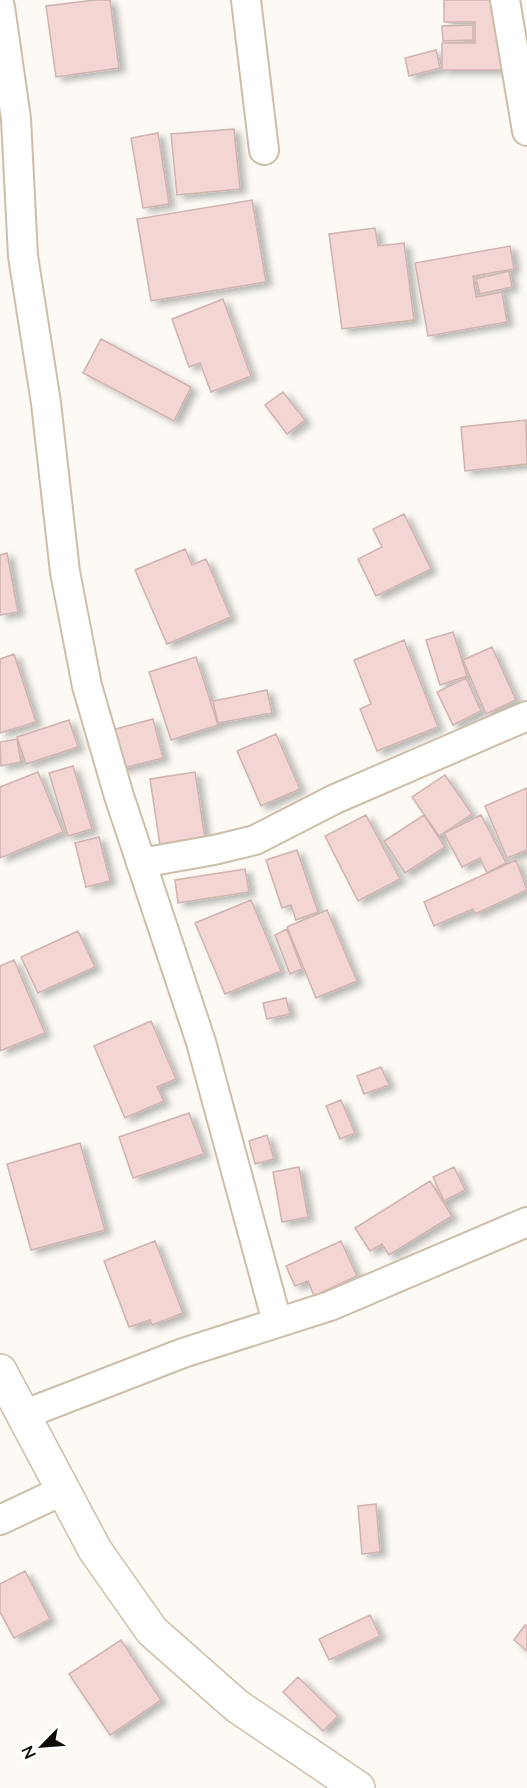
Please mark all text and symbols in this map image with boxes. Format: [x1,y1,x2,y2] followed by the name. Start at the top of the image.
[12,1716,72,1776] north arrow
[17,1743,39,1762] text: N

